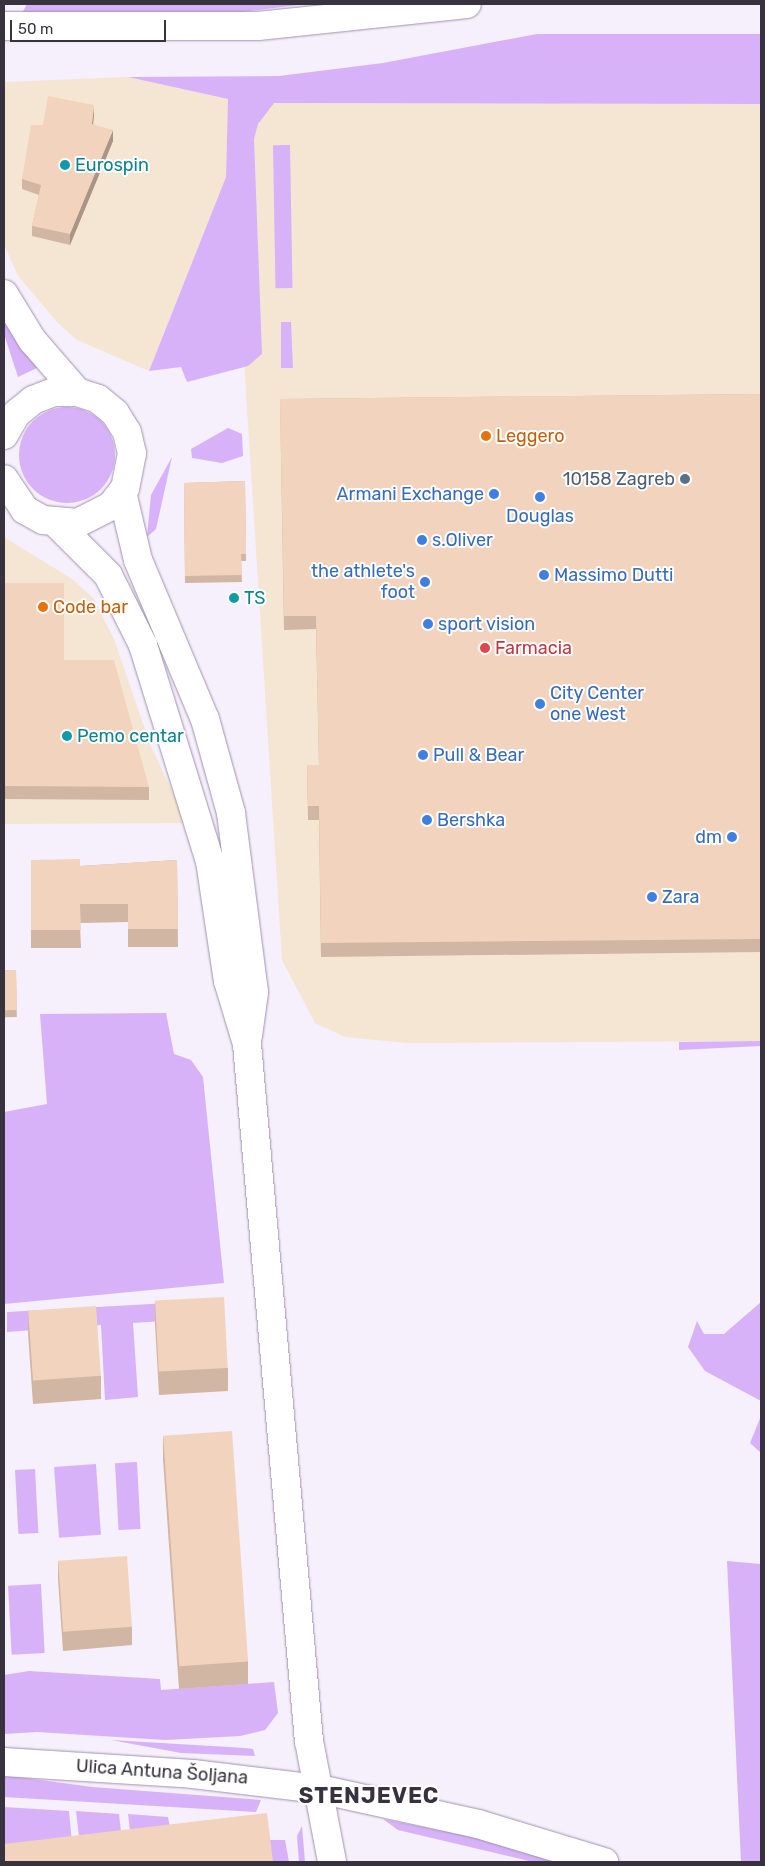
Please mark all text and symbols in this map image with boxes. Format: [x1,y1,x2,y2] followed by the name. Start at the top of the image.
[12,10,169,42] scale bar
[18,20,53,38] text: 50 m
[75,154,149,176] place label: Eurospin
[59,159,71,171] marker: Eurospin
[496,425,565,447] place label: Leggero
[480,430,492,442] marker: Leggero
[563,468,675,490] place label: 10158 Zagreb
[679,473,691,485] marker: 10158 Zagreb
[337,483,484,505] place label: Armani Exchange
[488,488,500,500] marker: Armani Exchange
[534,491,546,503] marker: Douglas
[506,505,574,527] place label: Douglas
[432,529,493,551] place label: s.Oliver
[416,534,428,546] marker: s.Oliver
[311,561,415,604] place label: the athlete's foot
[554,564,673,586] place label: Massimo Dutti
[538,569,550,581] marker: Massimo Dutti
[419,576,431,588] marker: the athlete's foot
[244,587,266,609] place label: TS
[228,592,240,604] marker: TS
[53,596,128,618] place label: Code bar
[37,601,49,613] marker: Code bar
[438,613,536,635] place label: sport vision
[422,618,434,630] marker: sport vision
[495,637,572,659] place label: Farmacia
[479,642,491,654] marker: Farmacia
[550,683,645,726] place label: City Center one West
[534,698,546,710] marker: City Center one West
[77,725,184,747] place label: Pemo centar
[61,730,73,742] marker: Pemo centar
[433,744,524,766] place label: Pull & Bear
[417,749,429,761] marker: Pull & Bear
[437,809,505,831] place label: Bershka
[421,814,433,826] marker: Bershka
[695,826,722,848] place label: dm
[726,831,738,843] marker: dm
[662,886,699,908] place label: Zara
[646,891,658,903] marker: Zara
[75,1755,249,1789] street label: Ulica Antuna Šoljana
[298,1783,440,1809] district label: STENJEVEC

